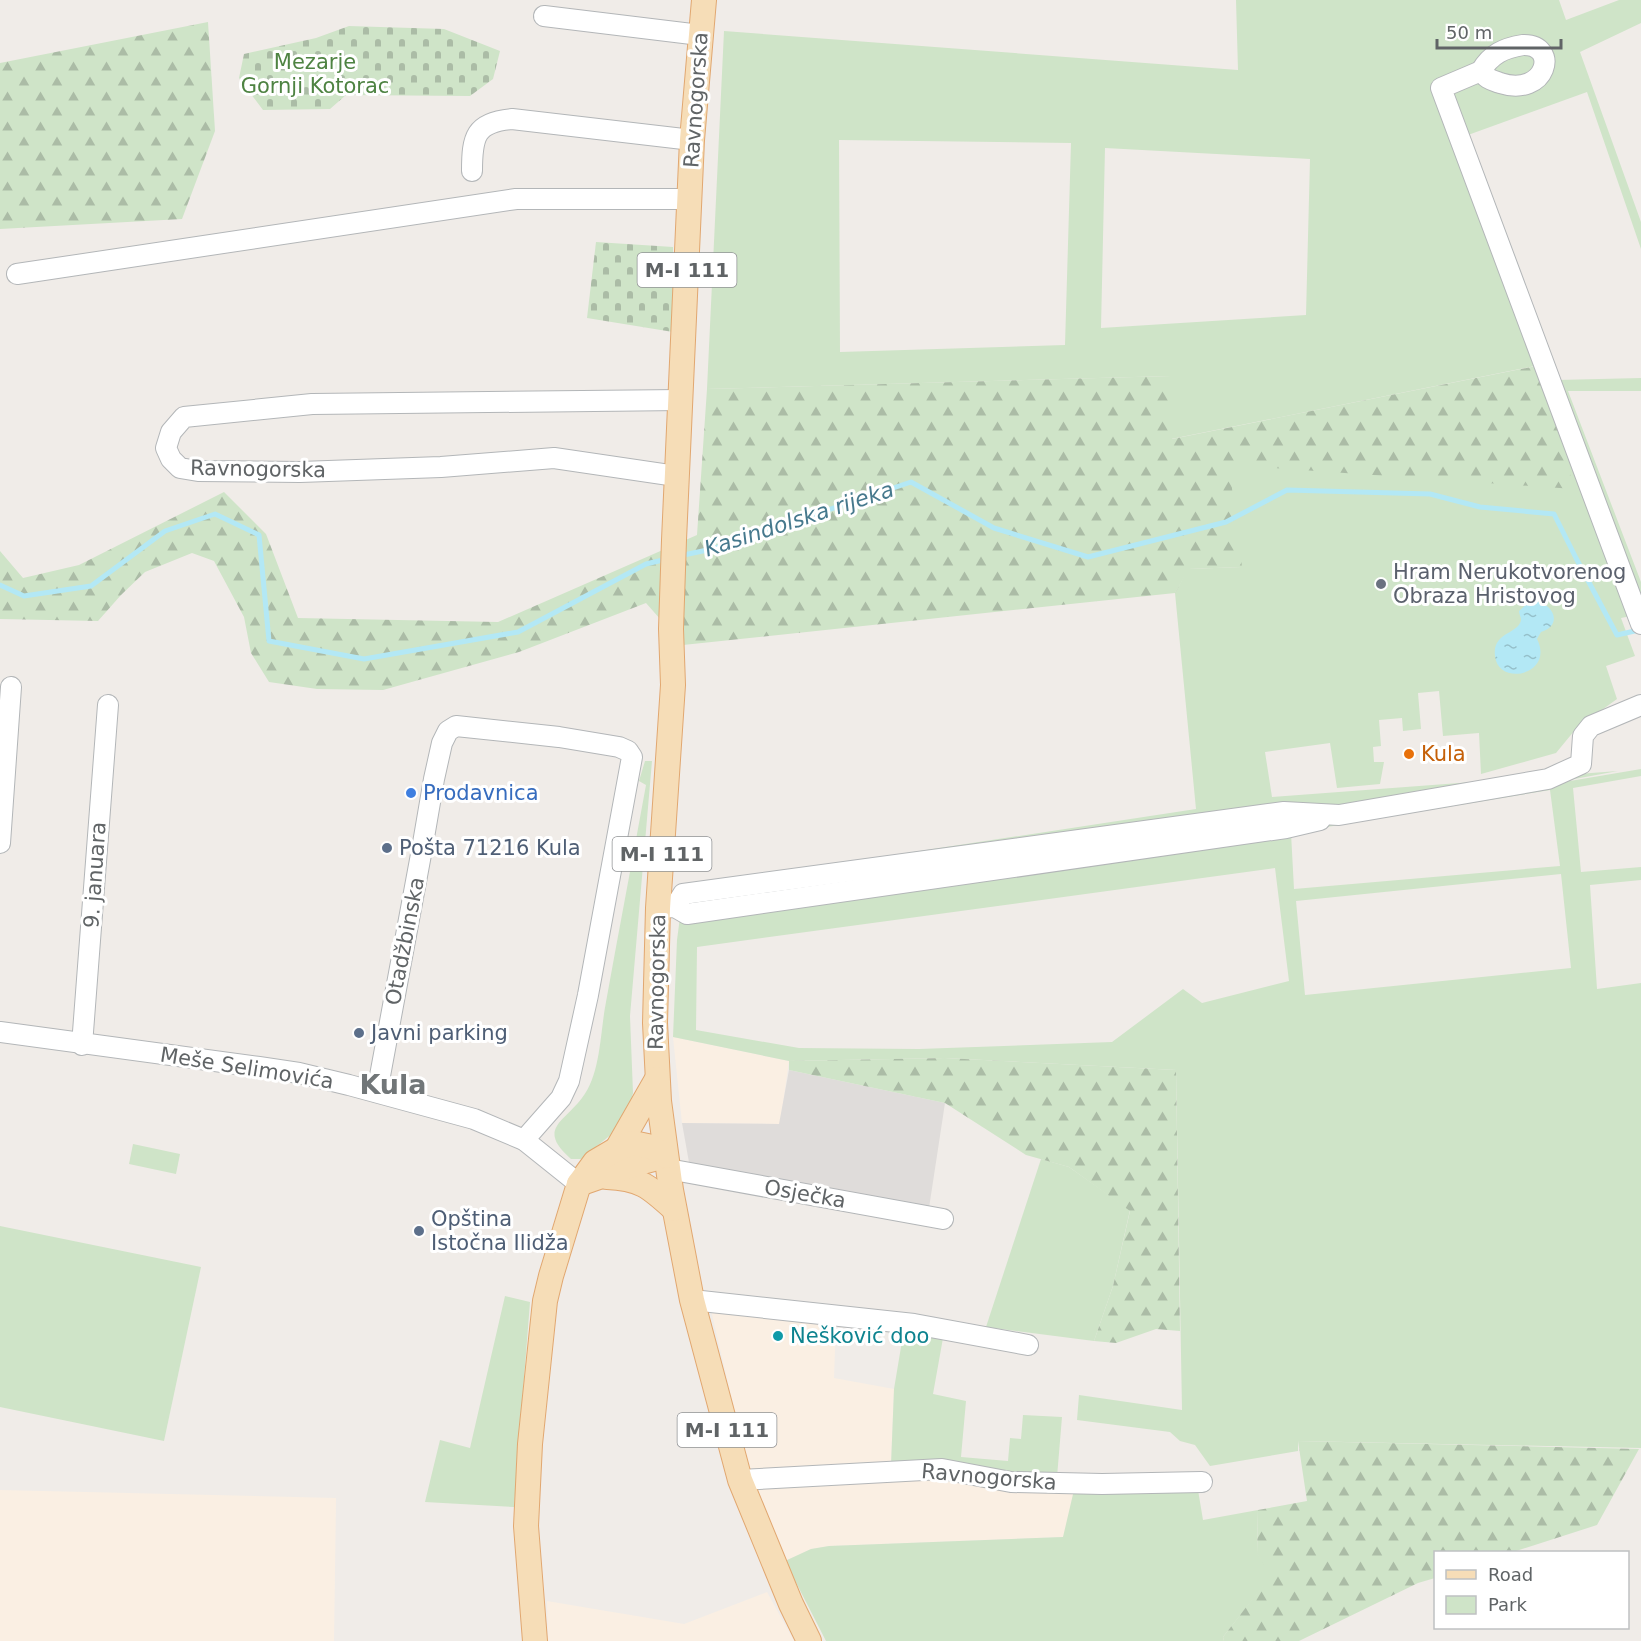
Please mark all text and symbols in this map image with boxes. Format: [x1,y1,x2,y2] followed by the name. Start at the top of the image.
[1437,12,1562,50] scale bar
[1446,22,1492,43] text: 50 m
[679,31,713,169] street label: Ravnogorska
[241,50,389,98] park label: Mezarje Gornji Kotorac
[638,253,736,287] road number: M-I 111
[190,456,326,482] street label: Ravnogorska
[701,477,897,561] water label: Kasindolska rijeka
[1393,560,1626,608] place label: Hram Nerukotvorenog Obraza Hristovog
[1374,577,1388,591] marker: Hram Nerukotvorenog Obraza Hristovog
[1421,742,1466,766] place label: Kula
[1402,747,1416,761] marker: Kula
[423,781,539,805] place label: Prodavnica
[404,786,418,800] marker: Prodavnica
[79,821,111,929] street label: 9. januara
[399,836,581,860] place label: Pošta 71216 Kula
[612,837,712,871] road number: M-I 111
[380,841,394,855] marker: Pošta 71216 Kula
[381,875,429,1007] street label: Otadžbinska
[644,914,670,1050] street label: Ravnogorska
[369,1021,508,1045] place label: Javni parking
[352,1026,366,1040] marker: Javni parking
[158,1042,336,1094] street label: Meše Selimovića
[359,1069,427,1100] district label: Kula
[762,1175,848,1213] street label: Osječka
[431,1207,569,1255] place label: Opština Istočna Ilidža
[412,1224,426,1238] marker: Opština Istočna Ilidža
[790,1324,929,1348] place label: Nešković doo
[771,1329,785,1343] marker: Nešković doo
[678,1413,777,1447] road number: M-I 111
[920,1459,1058,1495] street label: Ravnogorska
[1434,1551,1629,1629] legend
[1488,1564,1533,1585] text: Road
[1488,1594,1527,1615] text: Park

